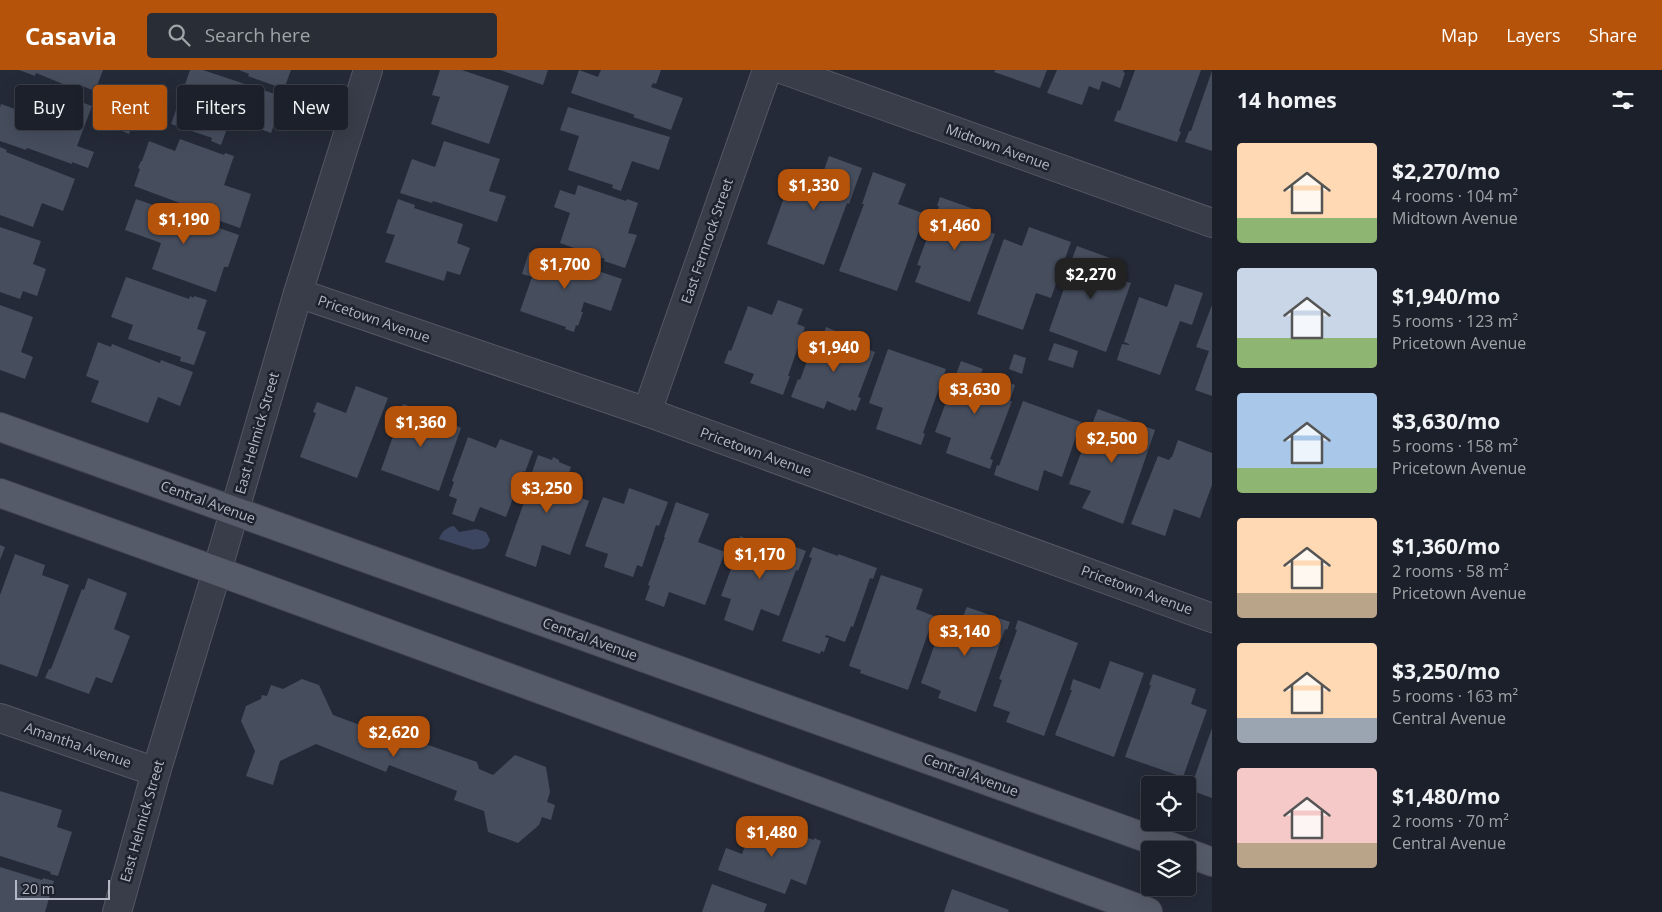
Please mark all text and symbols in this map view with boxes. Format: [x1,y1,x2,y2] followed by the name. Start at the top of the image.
[147,13,497,58] search box
[25,19,117,52] text: Casavia
[165,21,193,49] icon: search
[205,22,311,48] text: Search here
[1441,23,1478,47] text: Map
[1506,23,1561,47] text: Layers
[1589,23,1637,47] text: Share
[15,85,83,130] chip: Buy
[93,85,167,130] chip: Rent
[177,85,264,130] chip: Filters
[274,85,348,130] chip: New
[1237,86,1337,114] text: 14 homes
[1609,86,1637,114] icon: filters
[943,119,1053,174] street label: Midtown Avenue
[1392,157,1500,185] text: $2,270/mo
[1277,163,1337,223] icon: home
[773,168,855,211] pin: $1,330
[789,174,839,196] text: $1,330
[676,176,737,306] street label: East Fernrock Street
[1392,185,1518,207] text: 4 rooms · 104 m²
[143,202,225,245] pin: $1,190
[1392,207,1518,229] text: Midtown Avenue
[159,208,209,230] text: $1,190
[914,208,996,251] pin: $1,460
[930,214,980,236] text: $1,460
[524,248,606,290] pin: $1,700
[540,253,590,275] text: $1,700
[1050,258,1132,300] pin: $2,270
[1066,263,1116,285] text: $2,270
[1392,282,1500,310] text: $1,940/mo
[1277,288,1337,348] icon: home
[316,290,433,347] street label: Pricetown Avenue
[1392,310,1518,332] text: 5 rooms · 123 m²
[793,330,875,373] pin: $1,940
[1392,332,1526,354] text: Pricetown Avenue
[809,336,859,358] text: $1,940
[230,370,283,496] street label: East Helmick Street
[934,372,1016,415] pin: $3,630
[950,378,1000,400] text: $3,630
[380,406,462,448] pin: $1,360
[1392,407,1500,435] text: $3,630/mo
[396,411,446,433] text: $1,360
[1277,413,1337,473] icon: home
[1071,422,1153,464] pin: $2,500
[698,423,815,481] street label: Pricetown Avenue
[1087,427,1137,449] text: $2,500
[1392,435,1518,457] text: 5 rooms · 158 m²
[1392,457,1526,479] text: Pricetown Avenue
[506,472,588,514] pin: $3,250
[158,476,258,528] street label: Central Avenue
[522,477,572,499] text: $3,250
[1392,532,1500,560] text: $1,360/mo
[719,538,801,580] pin: $1,170
[1277,538,1337,598] icon: home
[735,543,785,565] text: $1,170
[1392,560,1509,582] text: 2 rooms · 58 m²
[1079,561,1196,619] street label: Pricetown Avenue
[1392,582,1526,604] text: Pricetown Avenue
[540,613,640,665] street label: Central Avenue
[924,614,1006,657] pin: $3,140
[940,620,990,642] text: $3,140
[1392,657,1500,685] text: $3,250/mo
[1277,663,1337,723] icon: home
[1392,685,1518,707] text: 5 rooms · 163 m²
[1392,707,1506,729] text: Central Avenue
[353,716,435,758] pin: $2,620
[22,717,134,772] street label: Amantha Avenue
[369,721,419,743] text: $2,620
[921,749,1021,801] street label: Central Avenue
[115,758,168,884] street label: East Helmick Street
[1141,776,1196,896] map controls
[1141,776,1196,831] button: locate
[1392,782,1500,810] text: $1,480/mo
[1277,788,1337,848] icon: home
[1392,810,1509,832] text: 2 rooms · 70 m²
[731,816,813,858] pin: $1,480
[747,821,797,843] text: $1,480
[1392,832,1506,854] text: Central Avenue
[1141,841,1196,896] button: layers
[15,877,110,900] scale bar
[22,879,55,898] text: 20 m

